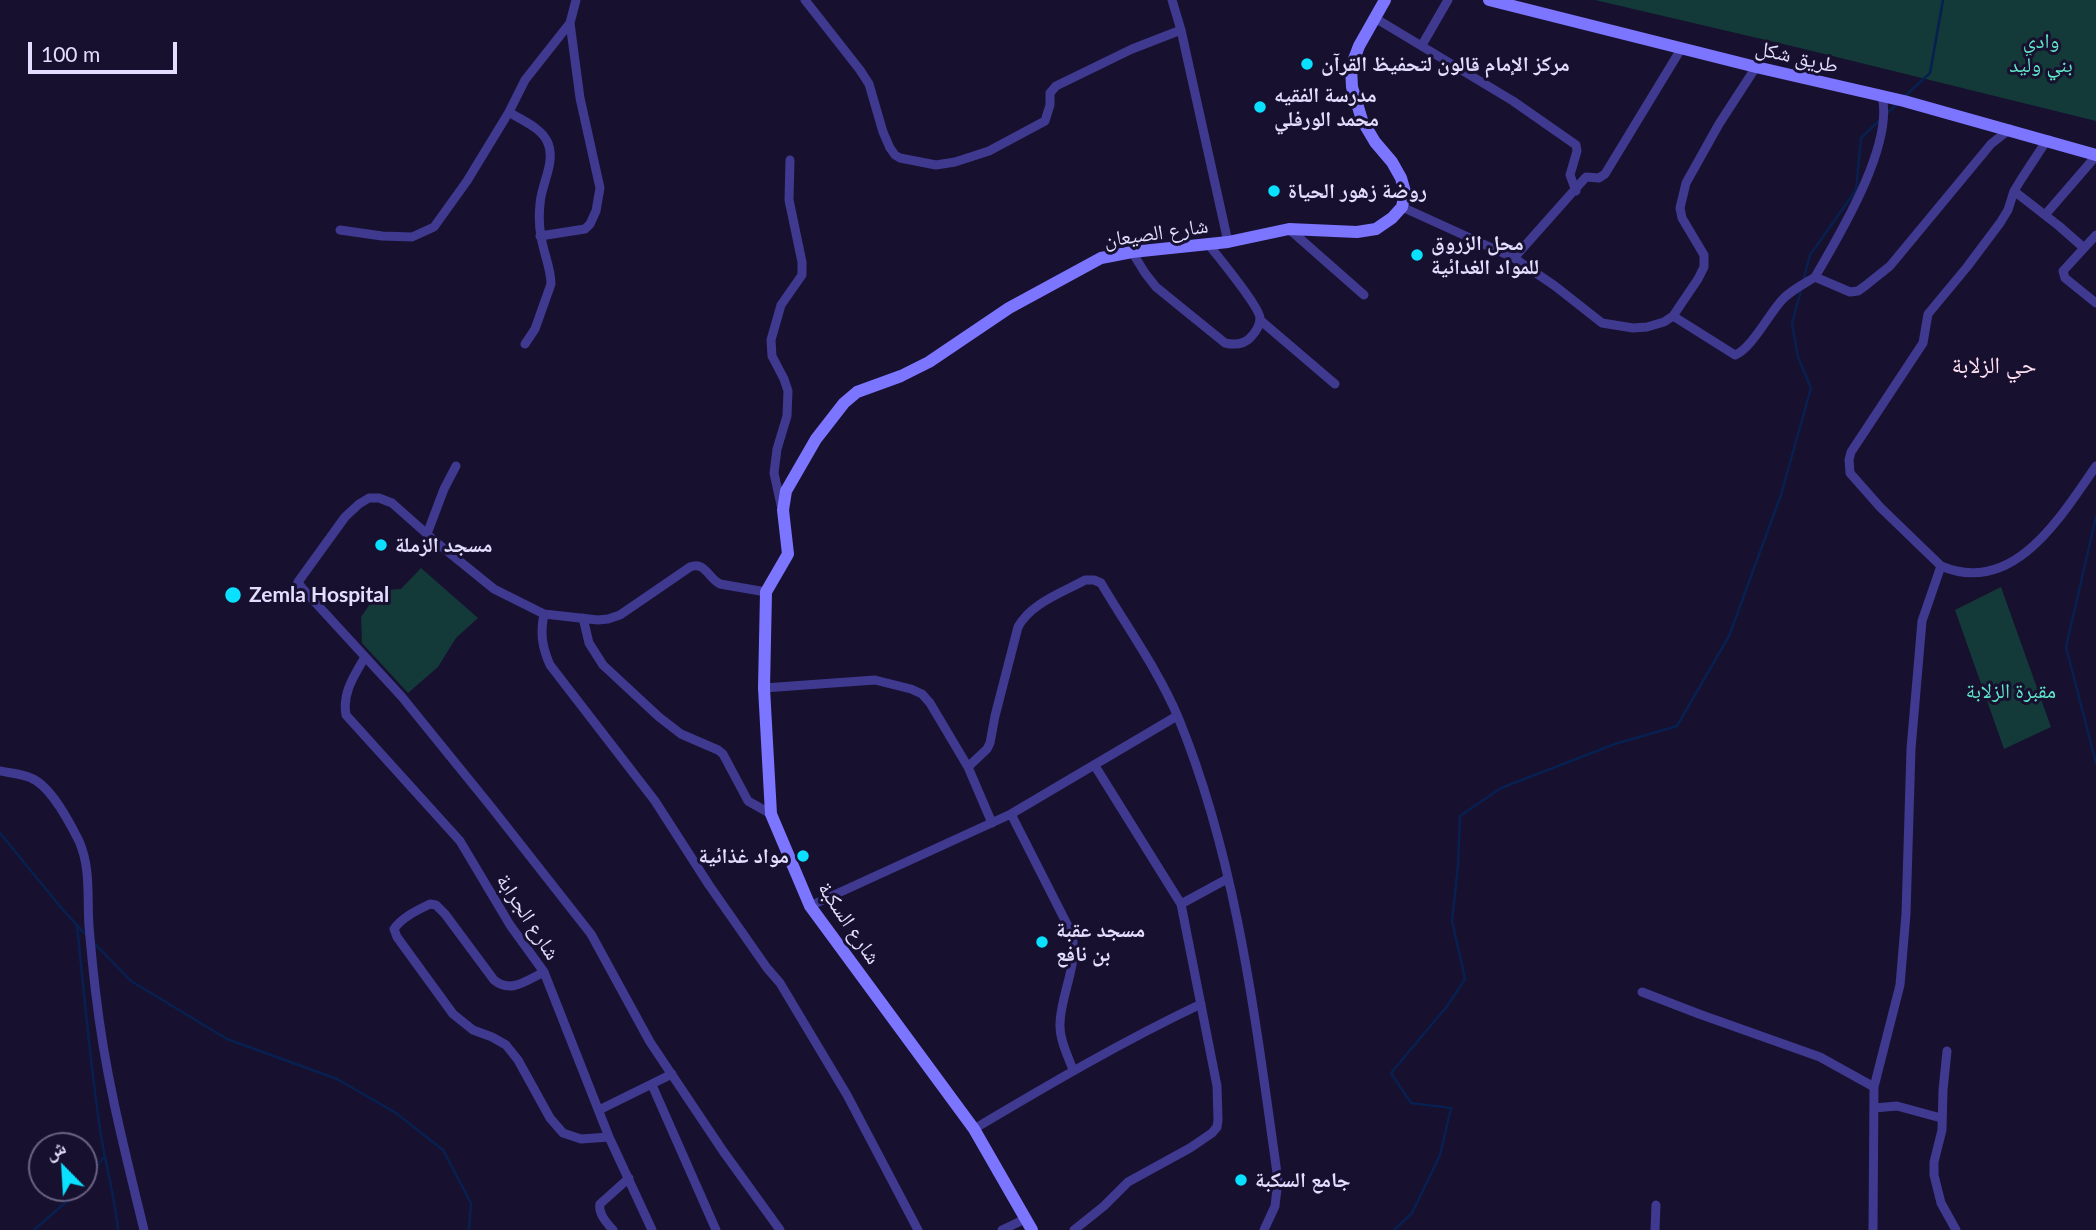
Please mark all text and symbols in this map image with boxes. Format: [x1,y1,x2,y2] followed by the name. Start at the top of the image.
[32,28,180,72] scale bar
[2009,28,2073,78] park label: وادي بني وليد
[1753,35,1841,79] street label: طريق شكل
[41,41,100,66] text: 100 m
[1321,51,1570,77] place label: مركز الإمام قالون لتحفيظ القرآن
[1299,56,1315,72] marker: مركز الإمام قالون لتحفيظ القرآن
[1274,82,1379,132] place label: مدرسة الفقيه محمد الورفلي
[1252,99,1268,115] marker: مدرسة الفقيه محمد الورفلي
[1288,178,1427,204] place label: روضة زهور الحياة
[1266,183,1282,199] marker: روضة زهور الحياة
[1102,213,1210,253] street label: شارع الصيعان
[1431,230,1539,280] place label: محل الزروق للمواد الغدائية
[1409,247,1425,263] marker: محل الزروق للمواد الغدائية
[1952,352,2036,380] district label: حي الزلابة
[395,532,492,558] place label: مسجد الزملة
[373,537,389,553] marker: مسجد الزملة
[249,582,389,608] place label: Zemla Hospital
[223,585,243,605] marker: Zemla Hospital
[1966,678,2056,704] park label: مقبرة الزلابة
[698,843,789,869] place label: مواد غذائية
[795,848,811,864] marker: مواد غذائية
[491,869,565,965] street label: شارع الجرابة
[812,877,886,969] street label: شارع السكبة
[1056,917,1145,967] place label: مسجد عقبة بن نافع
[1034,934,1050,950] marker: مسجد عقبة بن نافع
[28,1132,98,1202] north arrow
[41,1135,69,1164] text: ش
[1255,1167,1351,1193] place label: جامع السكبة
[1233,1172,1249,1188] marker: جامع السكبة

